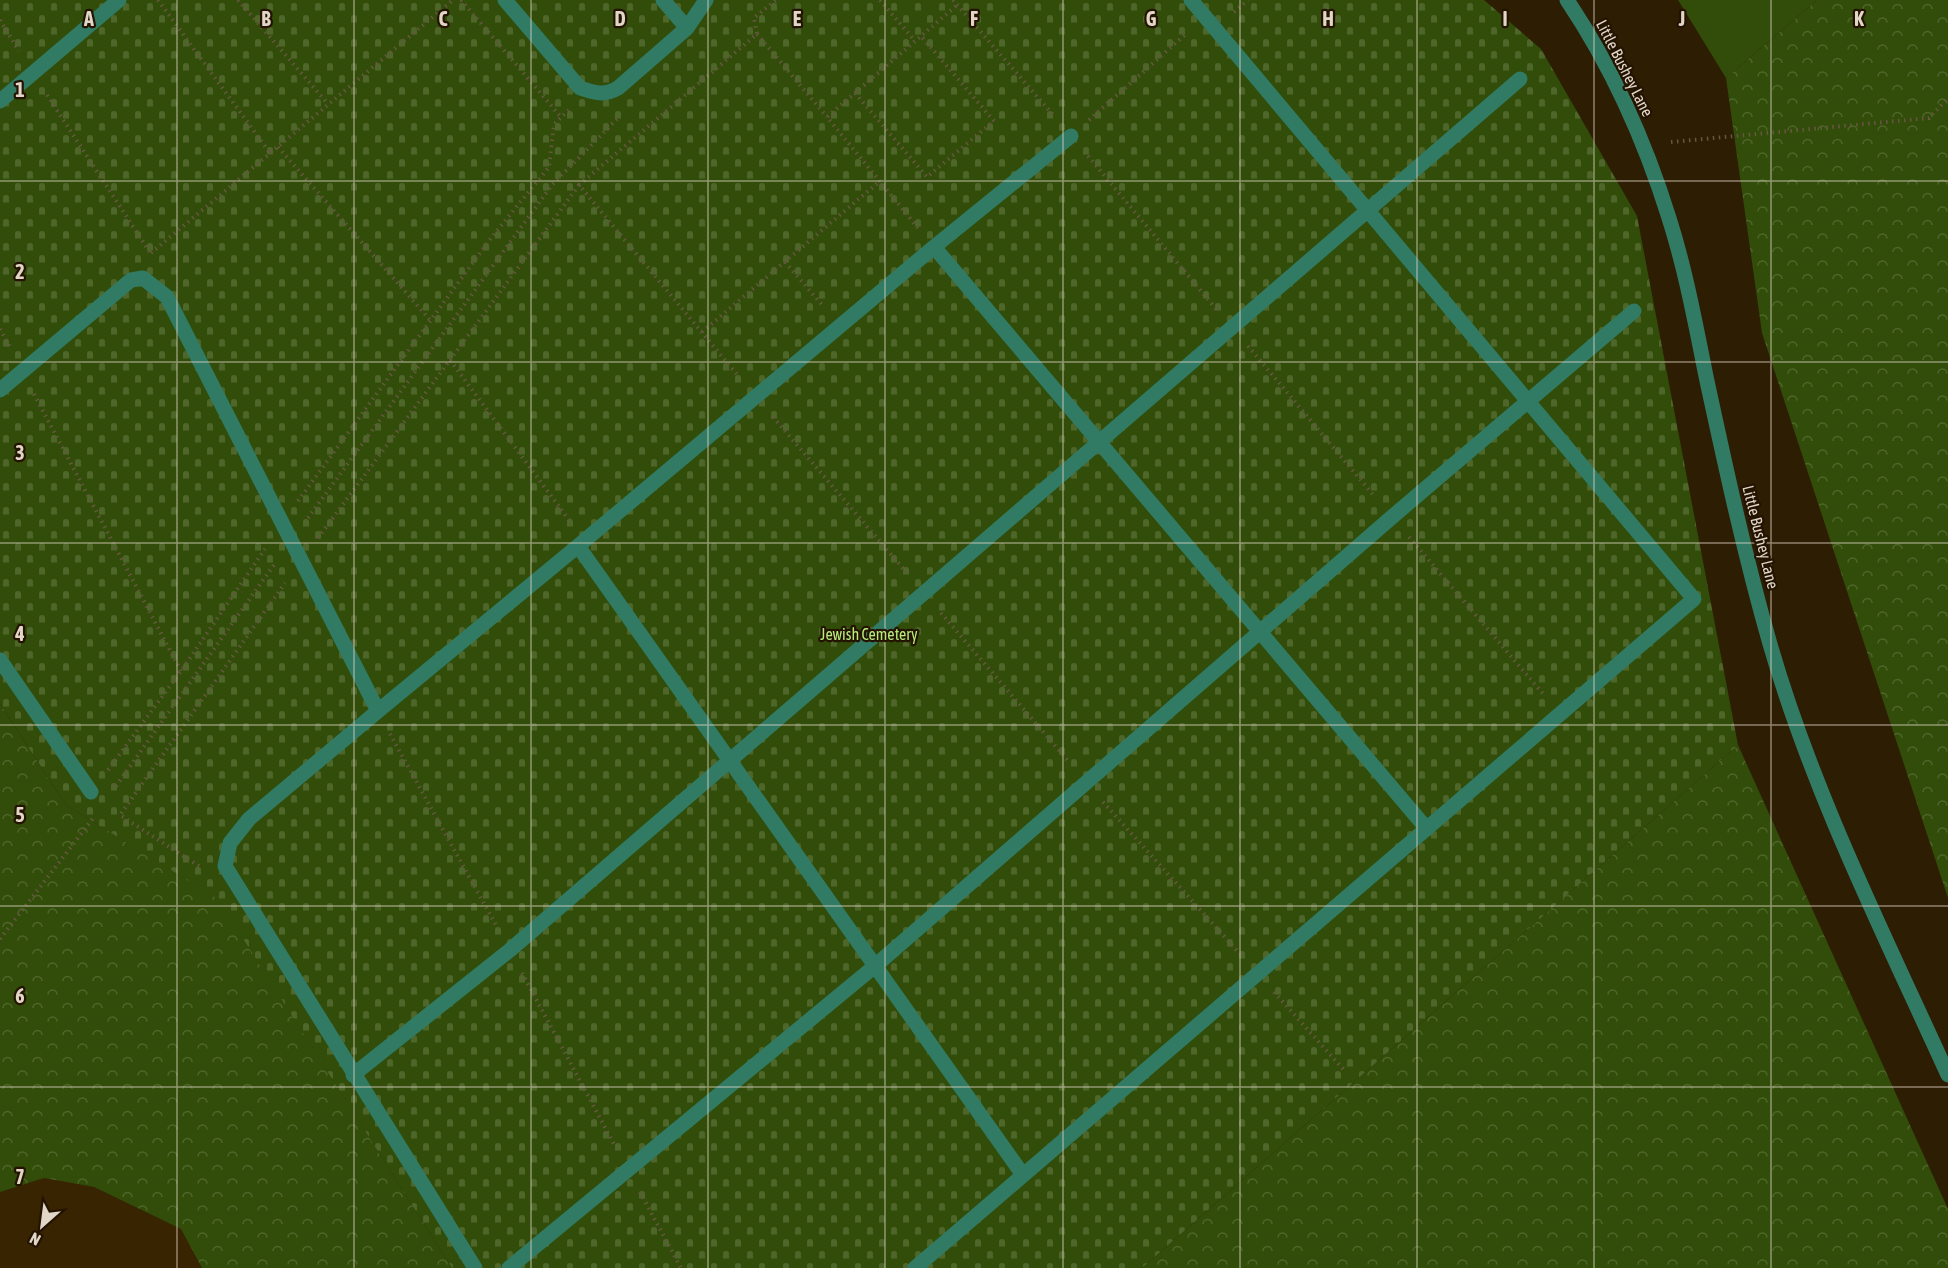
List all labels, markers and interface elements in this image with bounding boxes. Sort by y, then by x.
text: A [83,7,94,30]
text: B [261,7,271,30]
text: C [439,7,448,30]
text: D [614,7,626,30]
text: E [793,7,802,30]
text: F [970,7,978,30]
text: G [1146,7,1157,30]
text: H [1322,7,1334,30]
text: I [1502,7,1508,30]
text: J [1678,7,1685,30]
text: K [1854,7,1864,30]
street label: Little Bushey Lane [1592,17,1657,120]
text: 1 [15,78,25,101]
text: 2 [15,260,25,283]
text: 3 [15,441,25,464]
street label: Little Bushey Lane [1738,483,1783,591]
text: 4 [14,622,25,645]
park label: Jewish Cemetery [820,625,918,644]
text: 5 [15,803,25,826]
text: 6 [15,984,25,1007]
text: 7 [15,1165,25,1188]
north arrow [12,1196,72,1256]
text: N [27,1229,43,1249]

